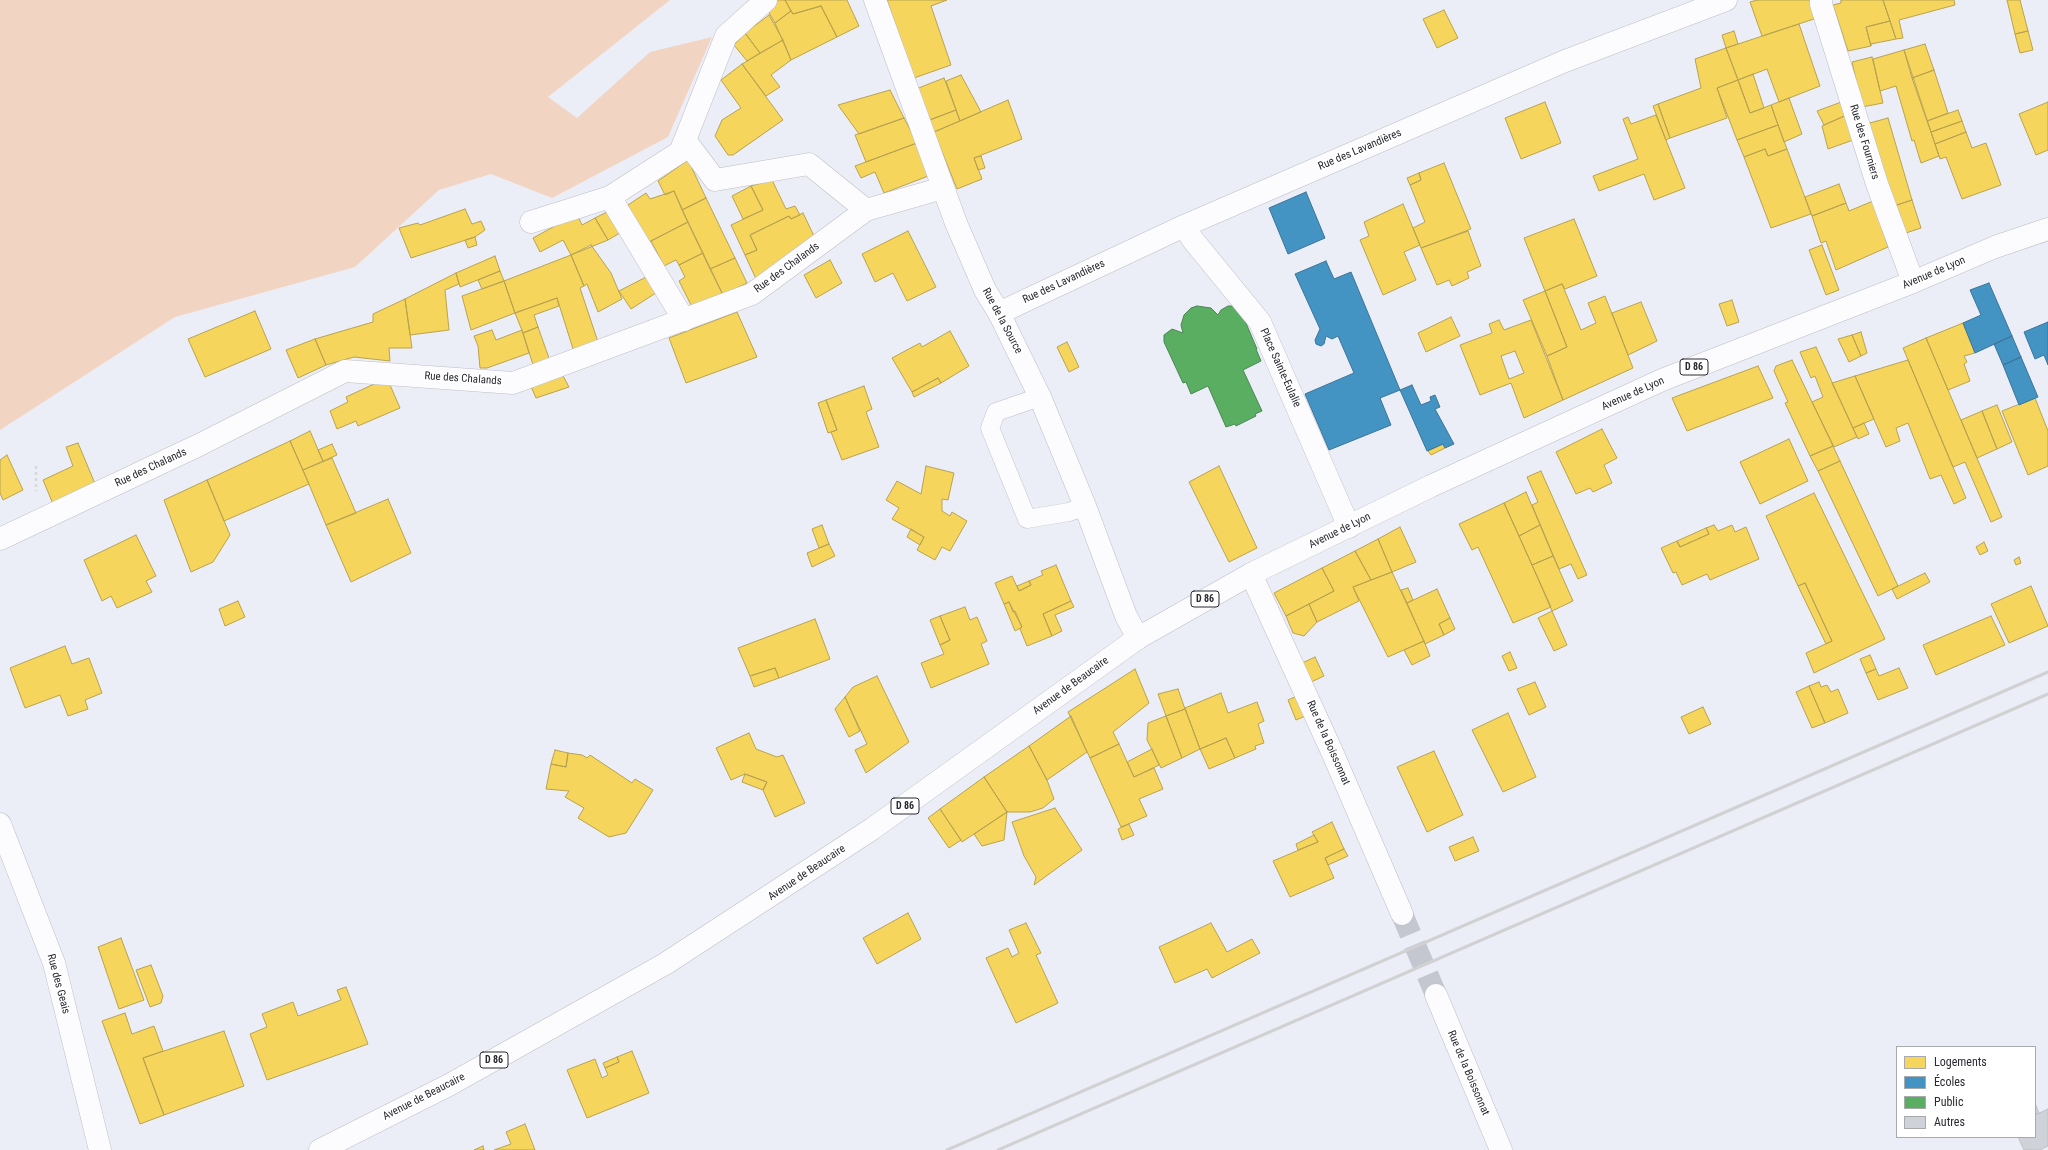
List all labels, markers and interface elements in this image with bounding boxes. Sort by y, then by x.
street label: Rue des Fourniers [1846,103,1882,181]
street label: Rue des Lavandières [1316,126,1404,174]
street label: Rue des Chalands [752,240,822,296]
street label: Avenue de Lyon [1900,254,1968,292]
street label: Rue des Lavandières [1021,257,1107,307]
street label: Rue de la Source [979,286,1025,356]
street label: Place Sainte-Eulalie [1257,326,1303,410]
road number: D 86 [1680,359,1708,375]
street label: Rue des Chalands [424,370,502,388]
street label: Avenue de Lyon [1600,374,1666,414]
street label: Rue des Chalands [113,446,189,490]
street label: Avenue de Lyon [1307,510,1373,552]
road number: D 86 [1191,591,1219,607]
street label: Avenue de Beaucaire [1031,654,1111,718]
street label: Rue de la Boissonnat [1303,699,1353,787]
road number: D 86 [891,798,919,814]
street label: Avenue de Beaucaire [766,842,848,904]
street label: Rue des Geais [44,953,72,1015]
street label: Rue de la Boissonnat [1444,1029,1492,1117]
legend [1896,1046,2036,1138]
road number: D 86 [480,1052,508,1068]
text: Logements [1934,1055,1987,1069]
street label: Avenue de Beaucaire [381,1071,467,1123]
text: Écoles [1934,1075,1965,1089]
text: Public [1934,1095,1963,1109]
text: Autres [1934,1115,1965,1129]

